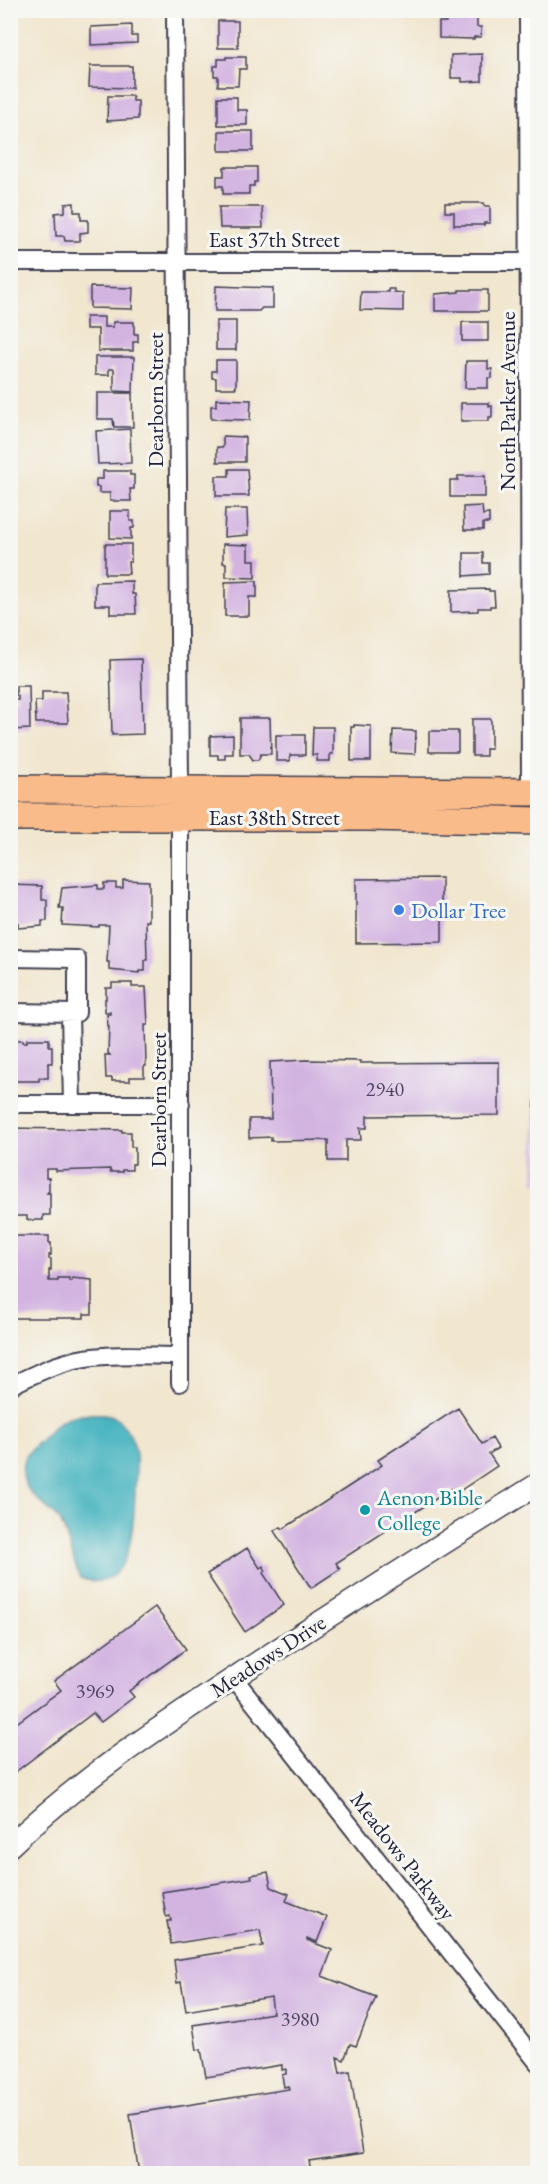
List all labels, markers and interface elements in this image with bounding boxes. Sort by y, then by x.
street label: East 37th Street [208,225,340,254]
street label: North Parker Avenue [493,311,522,491]
street label: Dearborn Street [141,332,170,468]
street label: East 38th Street [208,803,340,832]
place label: Dollar Tree [411,896,506,925]
marker: Dollar Tree [392,903,406,917]
street label: Dearborn Street [144,1032,173,1168]
house number: 2940 [366,1076,405,1102]
place label: Aenon Bible College [376,1483,483,1537]
marker: Aenon Bible College [358,1503,372,1517]
street label: Meadows Drive [205,1608,332,1704]
house number: 3969 [76,1678,115,1704]
street label: Meadows Parkway [344,1786,462,1926]
house number: 3980 [281,2006,320,2032]

